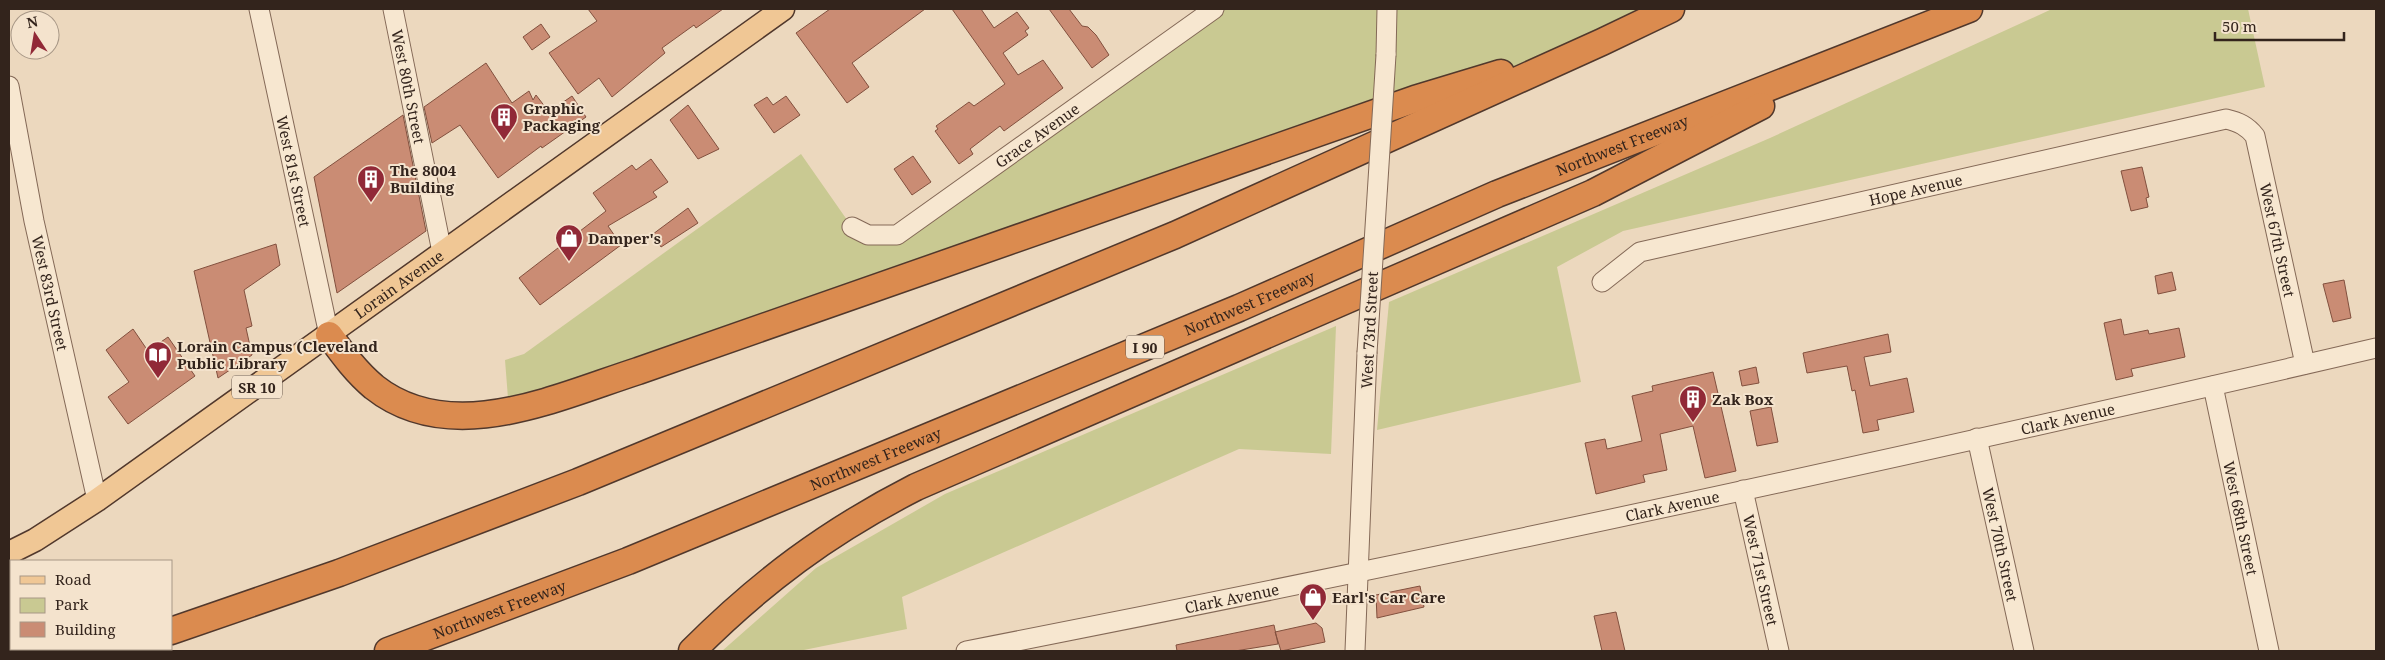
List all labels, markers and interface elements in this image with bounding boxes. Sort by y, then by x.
north arrow [10,10,60,60]
scale bar [2215,10,2344,42]
text: N [25,11,40,32]
text: 50 m [2222,16,2257,36]
street label: West 80th Street [387,28,430,145]
place label: Graphic Packaging [523,98,601,135]
street label: Grace Avenue [991,98,1083,172]
building icon: Graphic Packaging [489,102,519,141]
street label: Northwest Freeway [1553,110,1692,180]
street label: West 81st Street [272,114,316,229]
place label: The 8004 Building [390,160,457,197]
building icon: The 8004 Building [356,164,386,203]
street label: Hope Avenue [1867,169,1964,210]
street label: West 67th Street [2256,181,2300,299]
shop icon: Damper's [554,223,584,262]
place label: Damper's [588,228,661,248]
street label: West 83rd Street [28,233,73,352]
street label: Lorain Avenue [350,245,447,323]
street label: Northwest Freeway [1181,266,1318,340]
street label: West 73rd Street [1356,271,1382,389]
place label: Lorain Campus (Cleveland Public Library [177,336,378,373]
road number: I 90 [1126,336,1164,358]
library icon: Lorain Campus (Cleveland Public Library [143,340,173,379]
road number: SR 10 [232,376,282,398]
building icon: Zak Box [1678,384,1708,423]
place label: Zak Box [1712,389,1774,409]
street label: Clark Avenue [2019,398,2117,439]
street label: Northwest Freeway [807,422,945,495]
street label: West 68th Street [2219,459,2263,577]
street label: Clark Avenue [1623,486,1721,526]
street label: West 70th Street [1978,486,2023,603]
street label: West 71st Street [1739,513,1783,628]
legend [10,560,172,650]
text: Road [55,569,91,589]
street label: Northwest Freeway [430,575,569,643]
street label: Clark Avenue [1183,579,1281,617]
shop icon: Earl's Car Care [1298,582,1328,621]
place label: Earl's Car Care [1332,587,1446,607]
text: Park [55,594,89,614]
text: Building [55,619,116,639]

